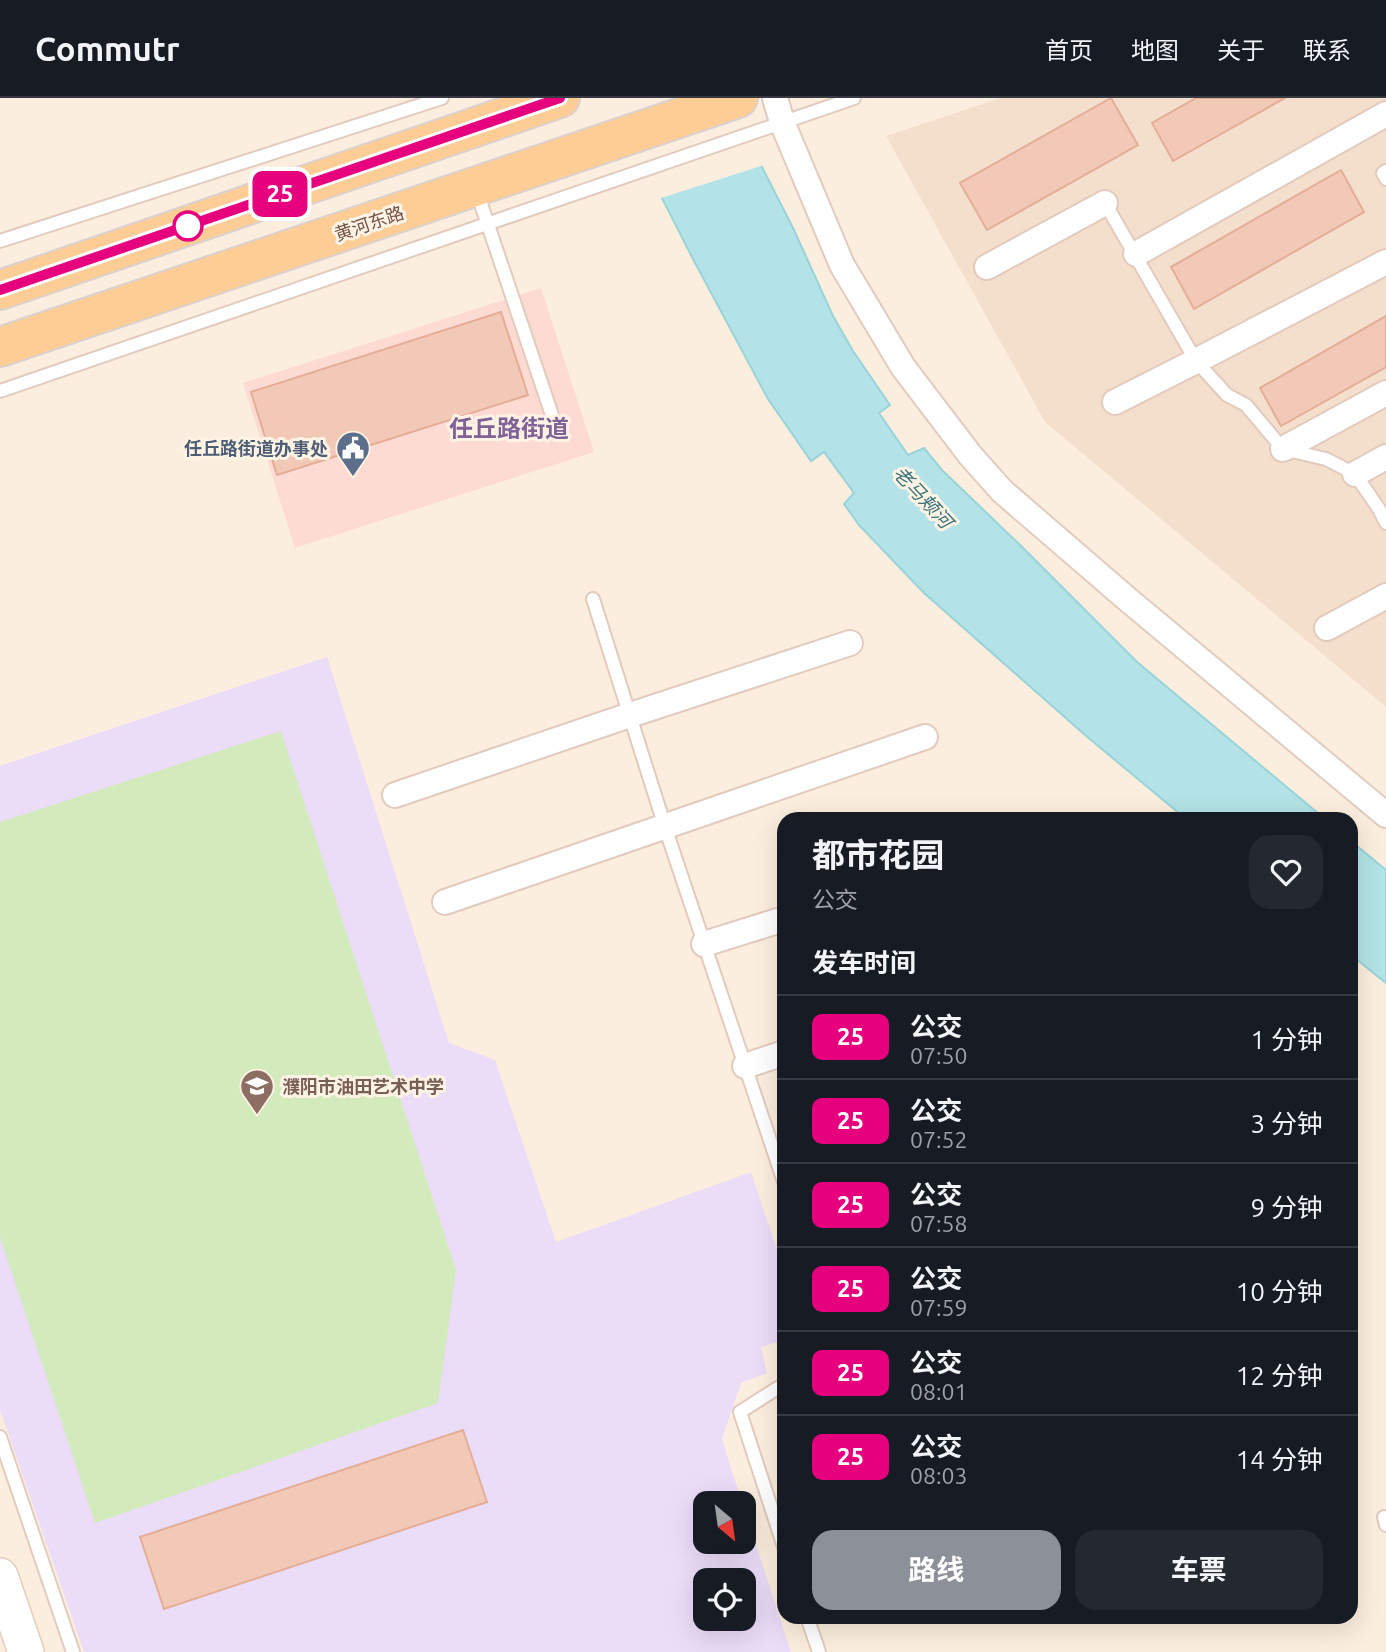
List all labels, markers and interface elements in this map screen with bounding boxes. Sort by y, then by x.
text: Commutr [35,30,180,67]
text: 首页 [1045,37,1093,64]
text: 地图 [1131,37,1179,64]
text: 关于 [1217,37,1265,64]
text: 联系 [1303,37,1351,64]
line badge: 25 [248,171,312,217]
text: 25 [266,180,294,207]
street label: 黄河东路 [332,202,406,244]
unlabelled marker [173,211,203,241]
district label: 任丘路街道 [449,415,569,442]
public building icon: 任丘路街道办事处 [334,429,372,478]
place label: 任丘路街道办事处 [184,438,328,458]
water label: 老马颊河 [889,462,960,535]
button: heart [1249,835,1323,909]
text: 都市花园 [812,836,944,873]
text: 公交 [812,887,858,912]
text: 发车时间 [812,948,916,977]
text: 公交 [910,1012,962,1041]
text: 25 [837,1023,864,1050]
text: 1 分钟 [1250,1025,1323,1054]
text: 07:50 [910,1043,968,1068]
school or university icon: 濮阳市油田艺术中学 [238,1067,276,1116]
place label: 濮阳市油田艺术中学 [282,1076,444,1096]
text: 公交 [910,1096,962,1125]
text: 25 [837,1107,864,1134]
text: 3 分钟 [1250,1109,1323,1138]
text: 07:52 [910,1127,968,1152]
text: 公交 [910,1180,962,1209]
text: 25 [837,1191,864,1218]
text: 9 分钟 [1250,1193,1323,1222]
text: 07:58 [910,1211,968,1236]
text: 公交 [910,1264,962,1293]
text: 25 [837,1275,864,1302]
text: 10 分钟 [1236,1277,1323,1306]
text: 07:59 [910,1295,968,1320]
text: 公交 [910,1348,962,1377]
text: 25 [837,1359,864,1386]
text: 12 分钟 [1236,1361,1323,1390]
text: 08:01 [910,1379,968,1404]
text: 公交 [910,1432,962,1461]
text: 25 [837,1443,864,1470]
text: 14 分钟 [1236,1445,1323,1474]
text: 08:03 [910,1463,968,1488]
north arrow [693,1491,756,1554]
map controls [693,1491,756,1631]
button: 路线 [812,1530,1061,1610]
button: 车票 [1075,1530,1323,1610]
button: locate [693,1568,756,1631]

